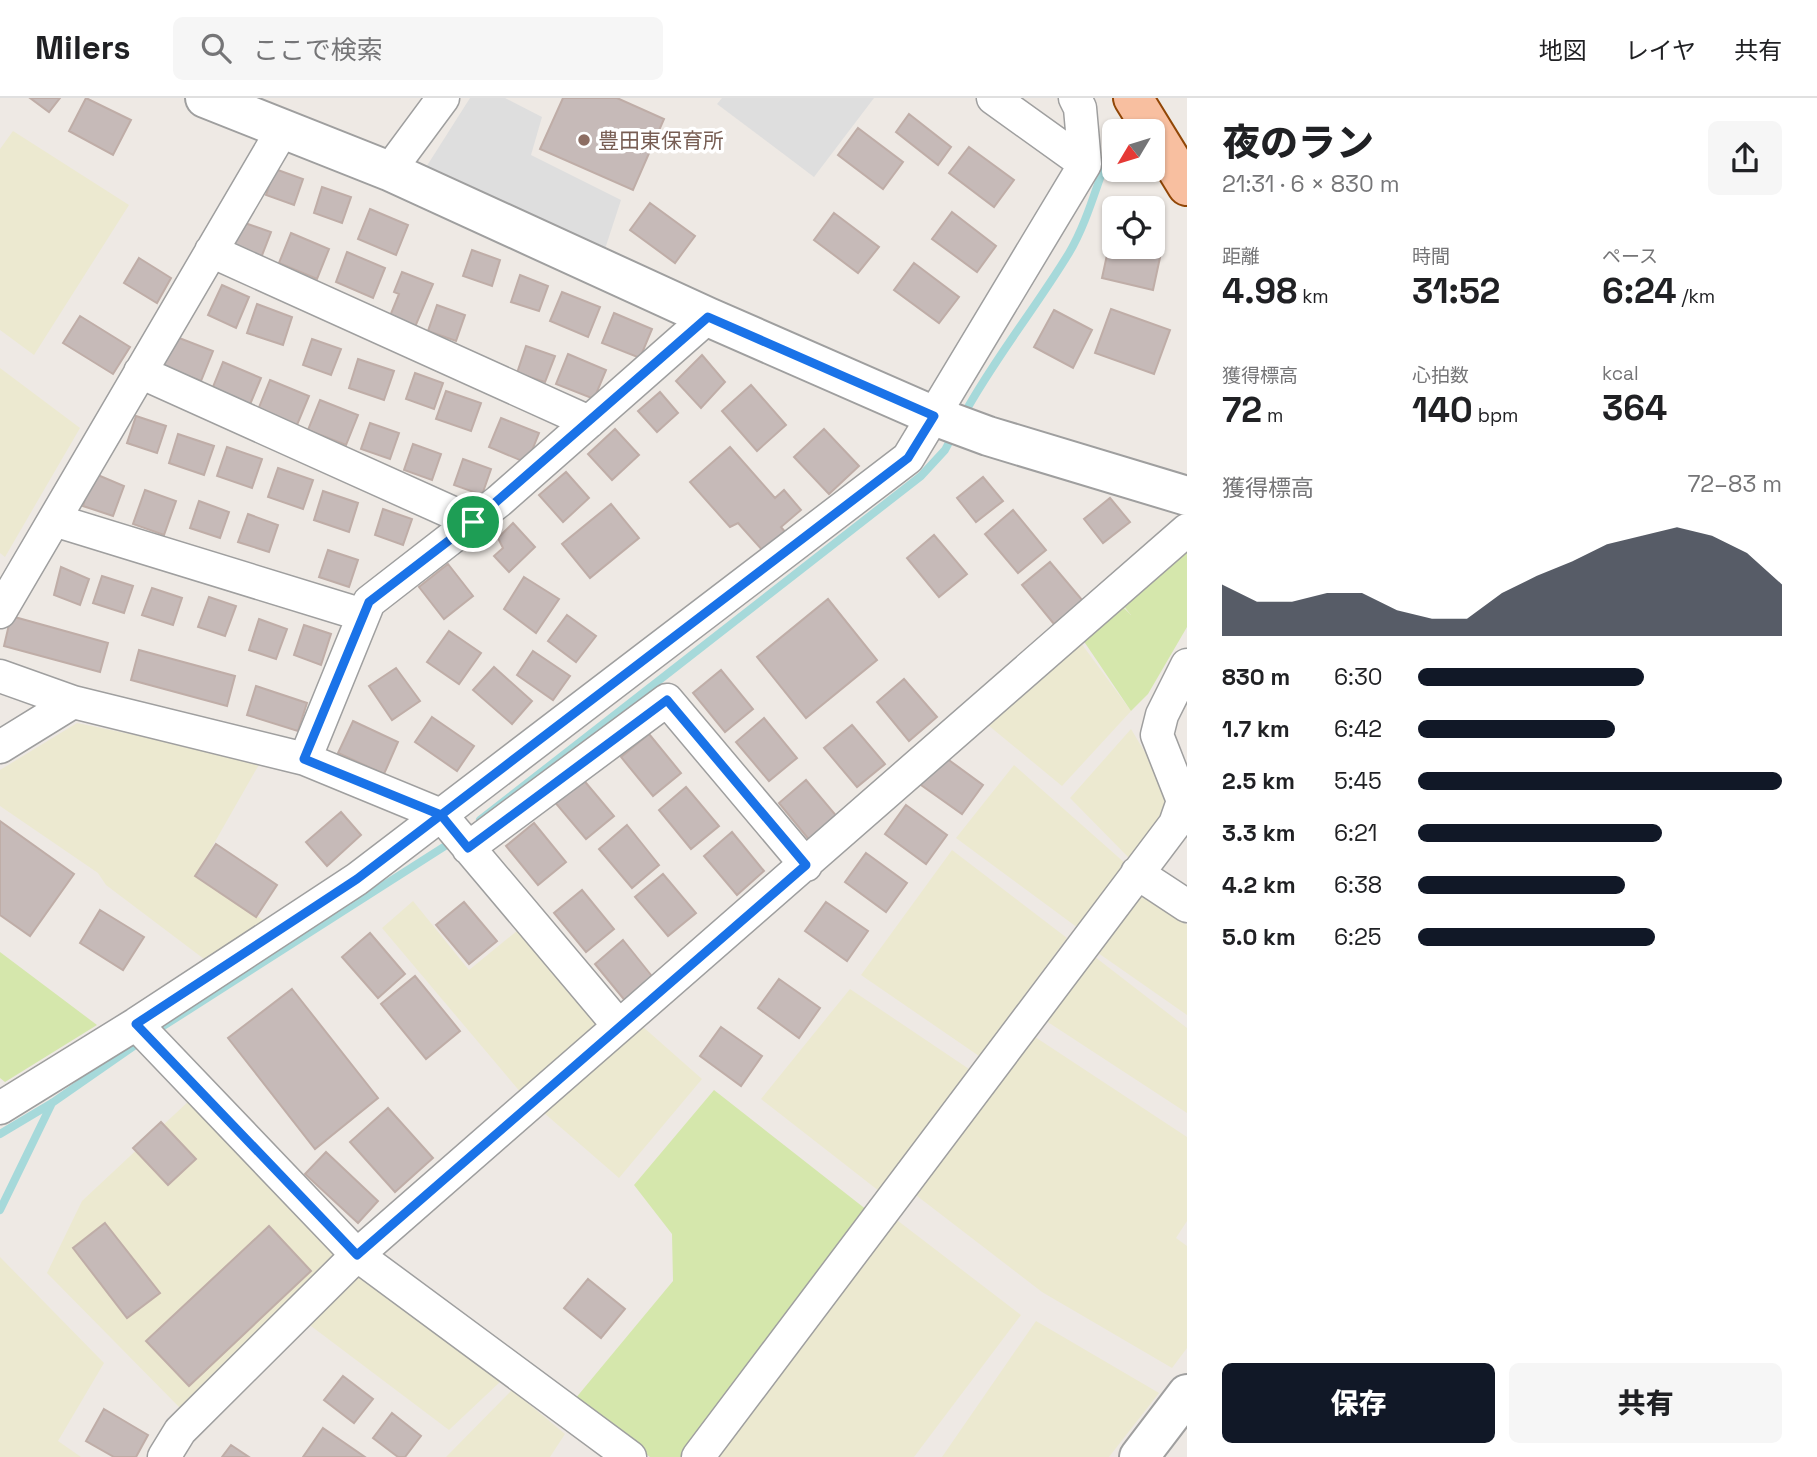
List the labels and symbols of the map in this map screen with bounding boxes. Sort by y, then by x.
north arrow [1102,119,1166,182]
place label: 豊田東保育所 [598,127,724,154]
marker: 豊田東保育所 [576,132,592,148]
pin [443,492,503,552]

